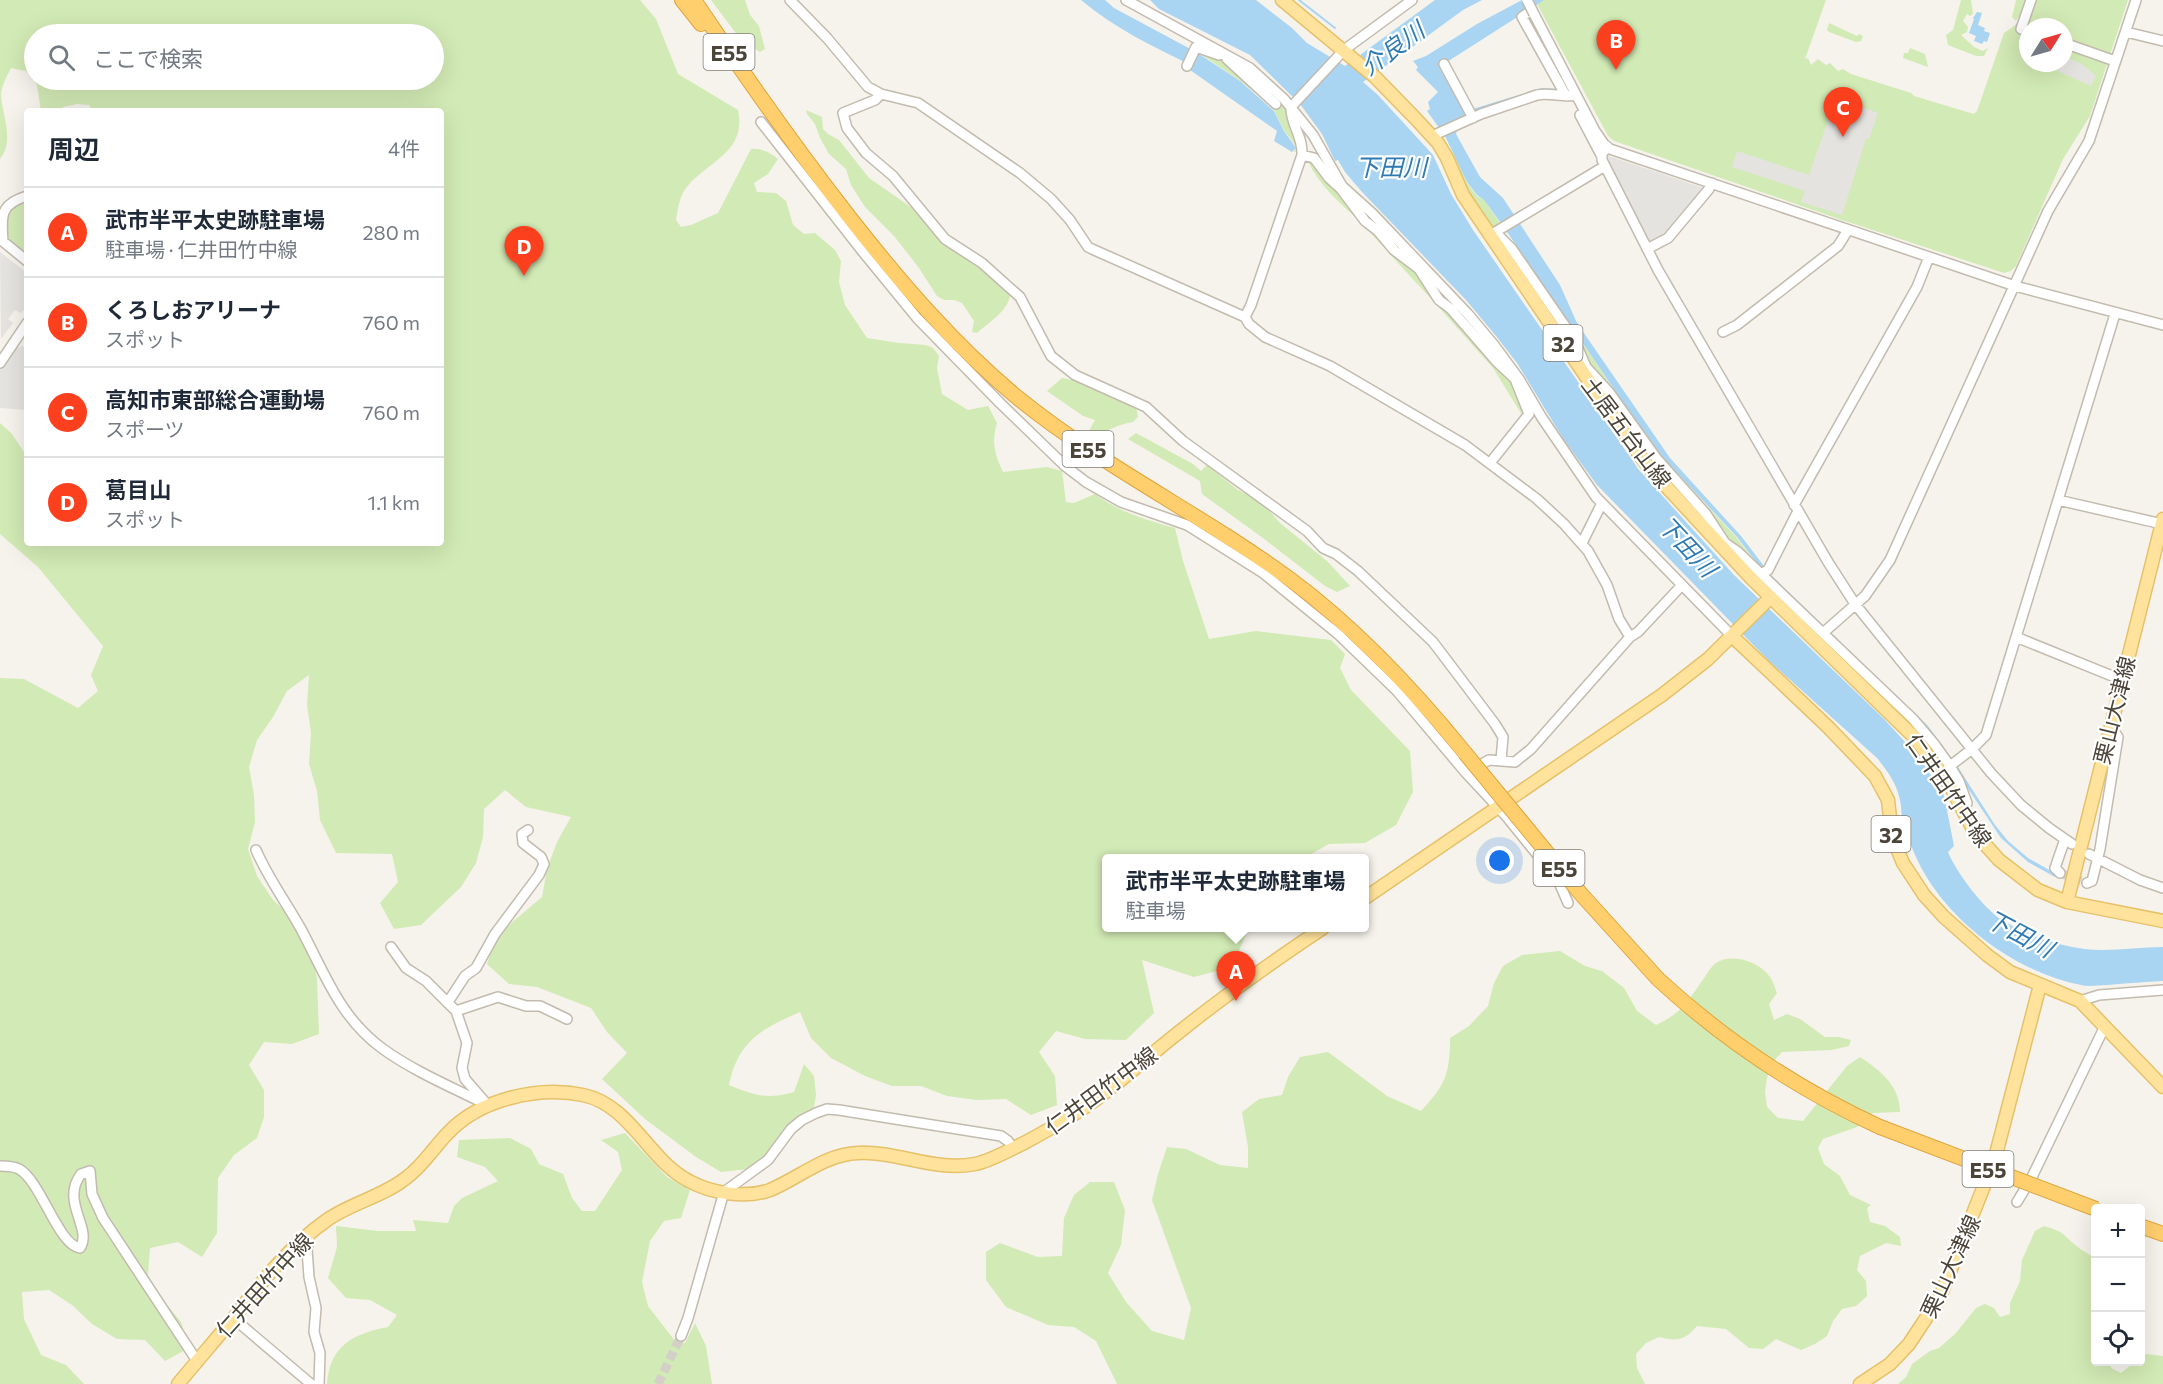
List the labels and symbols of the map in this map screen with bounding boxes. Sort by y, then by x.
water label: 介良川 [1354,13,1432,81]
north arrow [2019,18,2073,72]
pin: B [1596,20,1636,70]
road number: E55 [704,34,754,70]
pin: C [1824,88,1862,137]
water label: 下田川 [1355,152,1430,181]
pin: D [504,226,544,276]
road number: 32 [1544,325,1582,361]
street label: 土居五台山線 [1576,371,1678,493]
road number: E55 [1062,431,1114,467]
water label: 下田川 [1653,510,1725,584]
street label: 栗山大津線 [2088,653,2140,767]
street label: 仁井田竹中線 [1900,728,1998,852]
road number: 32 [1872,816,1910,852]
your location [1485,846,1514,875]
road number: E55 [1534,850,1584,886]
water label: 下田川 [1981,903,2061,964]
pin: A [1216,952,1256,1001]
street label: 仁井田竹中線 [1040,1040,1162,1140]
road number: E55 [1962,1151,2014,1187]
street label: 栗山大津線 [1915,1210,1985,1322]
street label: 仁井田竹中線 [210,1227,318,1343]

